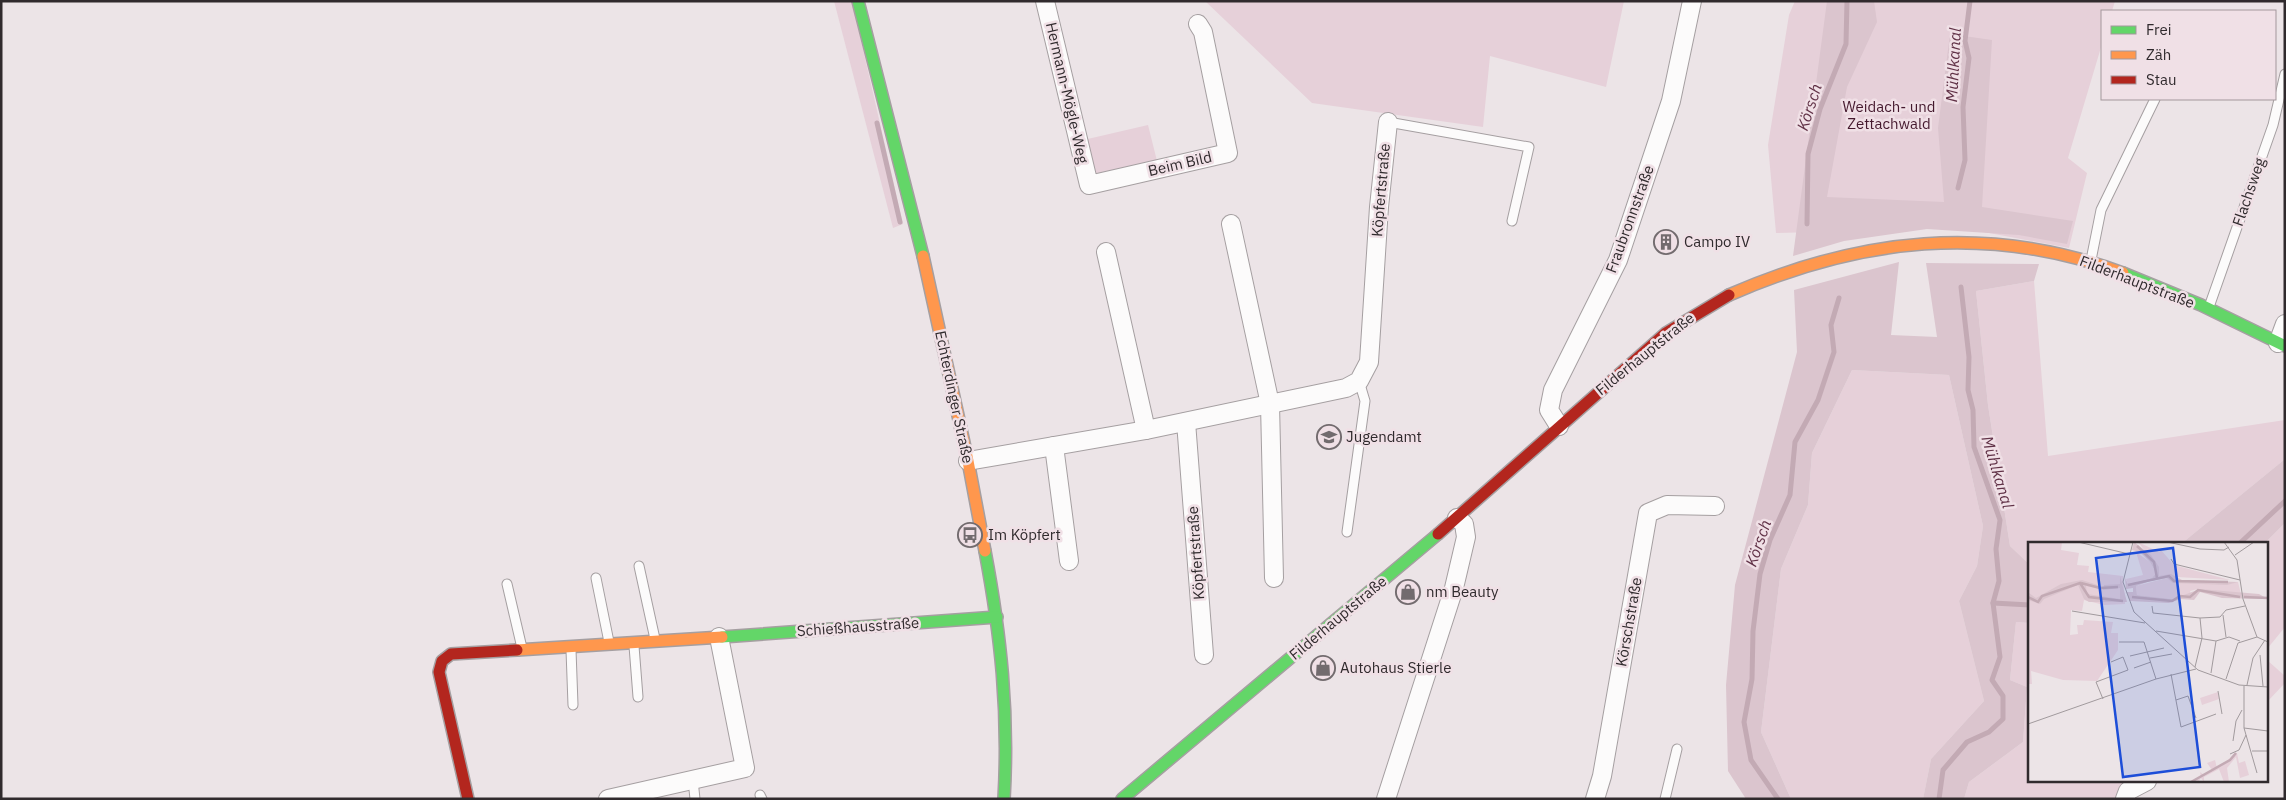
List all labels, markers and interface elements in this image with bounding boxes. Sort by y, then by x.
legend [2101,10,2276,100]
street label: Hermann-Mögle-Weg [1042,20,1093,166]
text: Frei [2146,20,2172,39]
water label: Mühlkanal [1941,26,1965,103]
text: Zäh [2146,45,2171,64]
text: Stau [2146,70,2177,89]
water label: Körsch [1792,81,1826,133]
park label: Weidach- und Zettachwald [1842,97,1936,133]
street label: Köpfertstraße [1367,142,1394,237]
street label: Beim Bild [1146,147,1214,180]
street label: Flachsweg [2228,155,2269,229]
street label: Fraubronnstraße [1601,162,1658,275]
building icon: Campo IV [1653,229,1679,255]
place label: Campo IV [1684,232,1750,251]
street label: Filderhauptstraße [2077,251,2197,312]
street label: Filderhauptstraße [1592,308,1698,399]
street label: Echterdinger Straße [931,329,978,465]
school or university icon: Jugendamt [1316,424,1342,450]
place label: Jugendamt [1346,427,1422,446]
water label: Mühlkanal [1978,433,2019,511]
street label: Köpfertstraße [1183,506,1208,600]
water label: Körsch [1741,517,1775,569]
bus stop icon: Im Köpfert [957,522,983,548]
place label: Im Köpfert [988,525,1061,544]
inset map [2028,542,2268,782]
street label: Filderhauptstraße [1285,571,1390,664]
street label: Körschstraße [1611,576,1646,668]
shop icon: nm Beauty [1395,579,1421,605]
place label: nm Beauty [1426,582,1499,601]
street label: Schießhausstraße [796,613,920,640]
shop icon: Autohaus Stierle [1310,655,1336,681]
place label: Autohaus Stierle [1340,658,1451,677]

